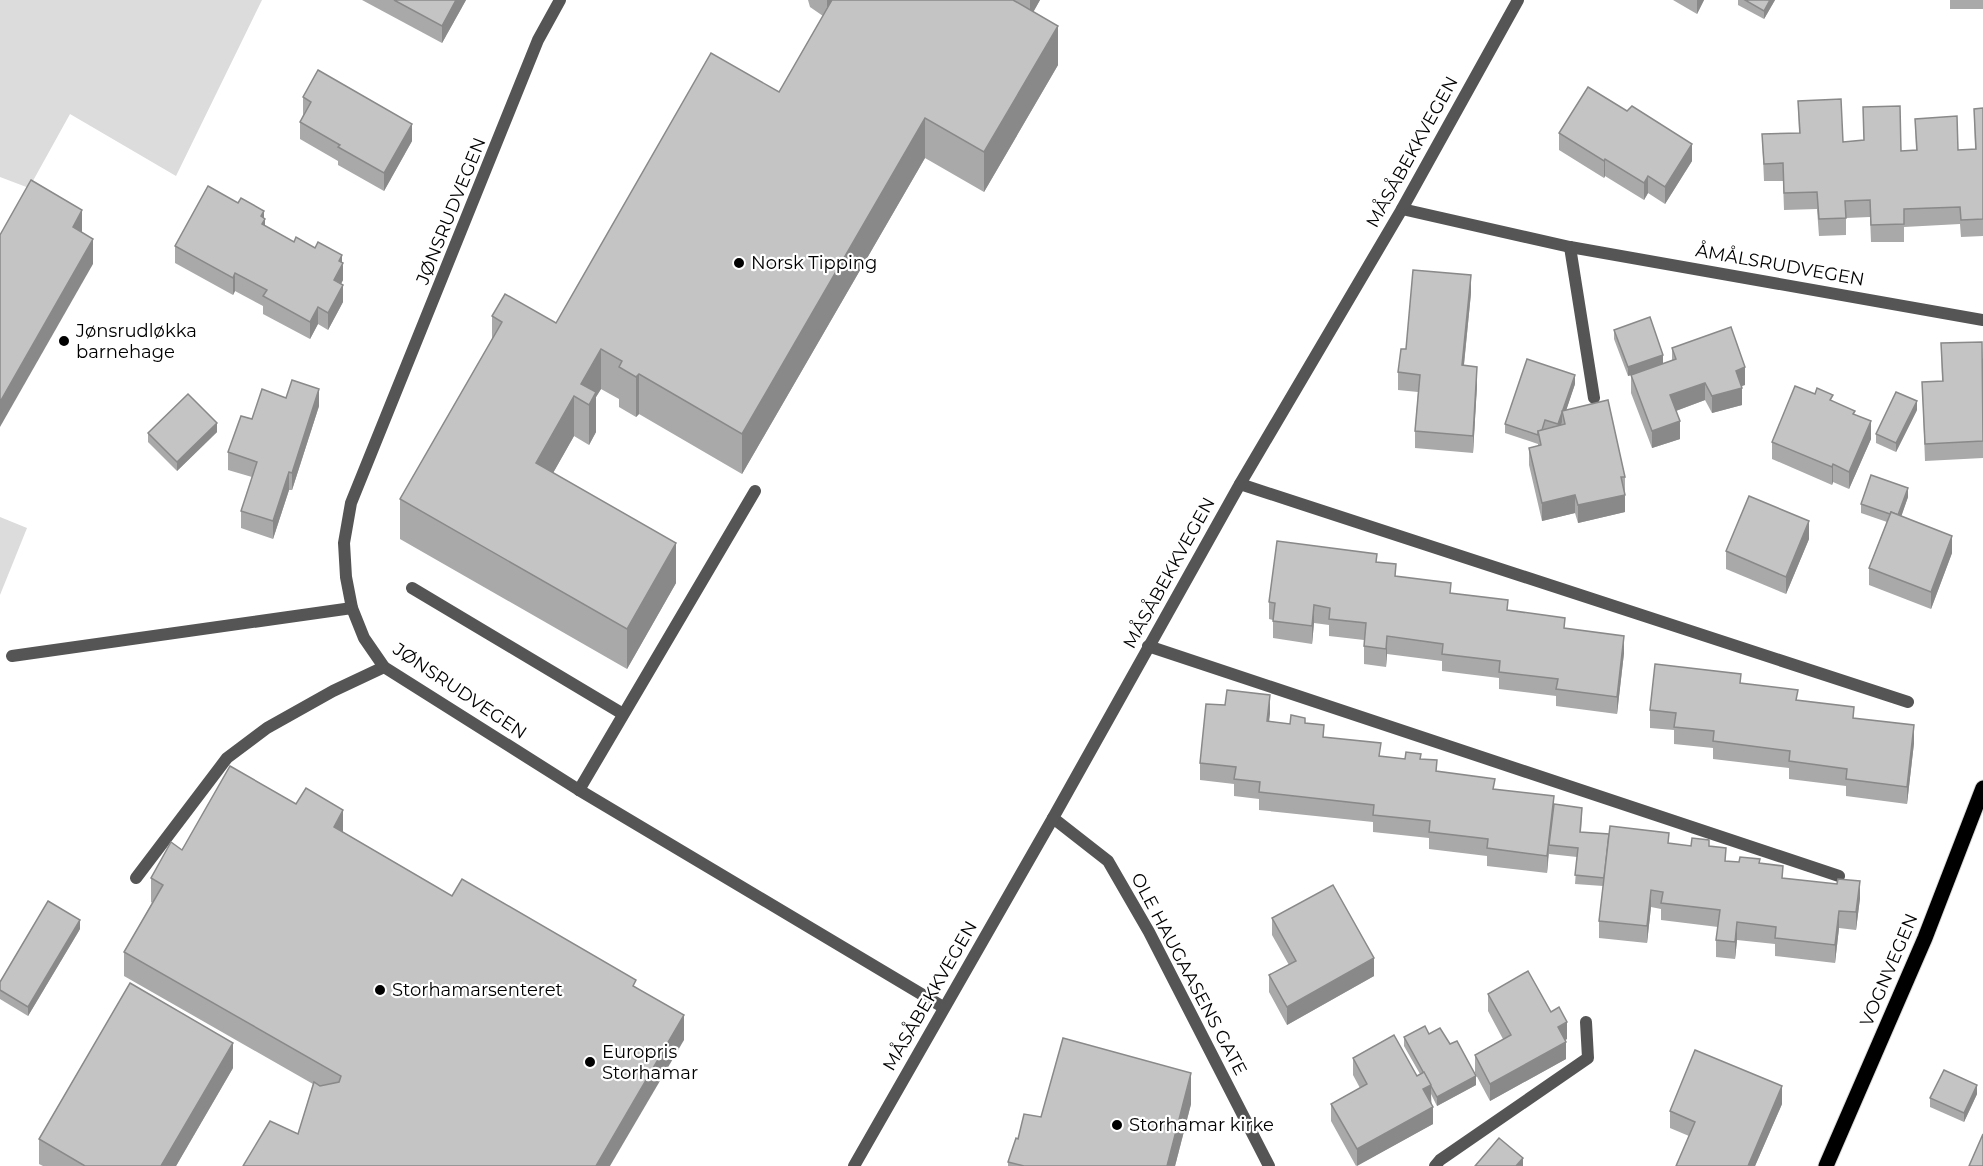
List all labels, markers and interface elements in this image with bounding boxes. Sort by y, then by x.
street label: MÅSÅBEKKVEGEN [1360,72,1463,231]
street label: JØNSRUDVEGEN [411,134,491,289]
street label: ÅMÅLSRUDVEGEN [1694,238,1866,291]
place label: Norsk Tipping [751,252,877,274]
marker: Norsk Tipping [732,256,746,270]
place label: Jønsrudløkka barnehage [75,320,197,363]
marker: Jønsrudløkka barnehage [57,334,71,348]
street label: MÅSÅBEKKVEGEN [1117,493,1220,652]
street label: JØNSRUDVEGEN [388,638,531,744]
street label: OLE HAUGAASENS GATE [1126,869,1252,1079]
street label: VOGNVEGEN [1855,910,1923,1030]
street label: MÅSÅBEKKVEGEN [877,917,982,1075]
place label: Storhamarsenteret [392,979,563,1001]
marker: Storhamarsenteret [373,983,387,997]
place label: Europris Storhamar [602,1041,698,1084]
marker: Europris Storhamar [583,1055,597,1069]
place label: Storhamar kirke [1129,1114,1274,1136]
marker: Storhamar kirke [1110,1118,1124,1132]

